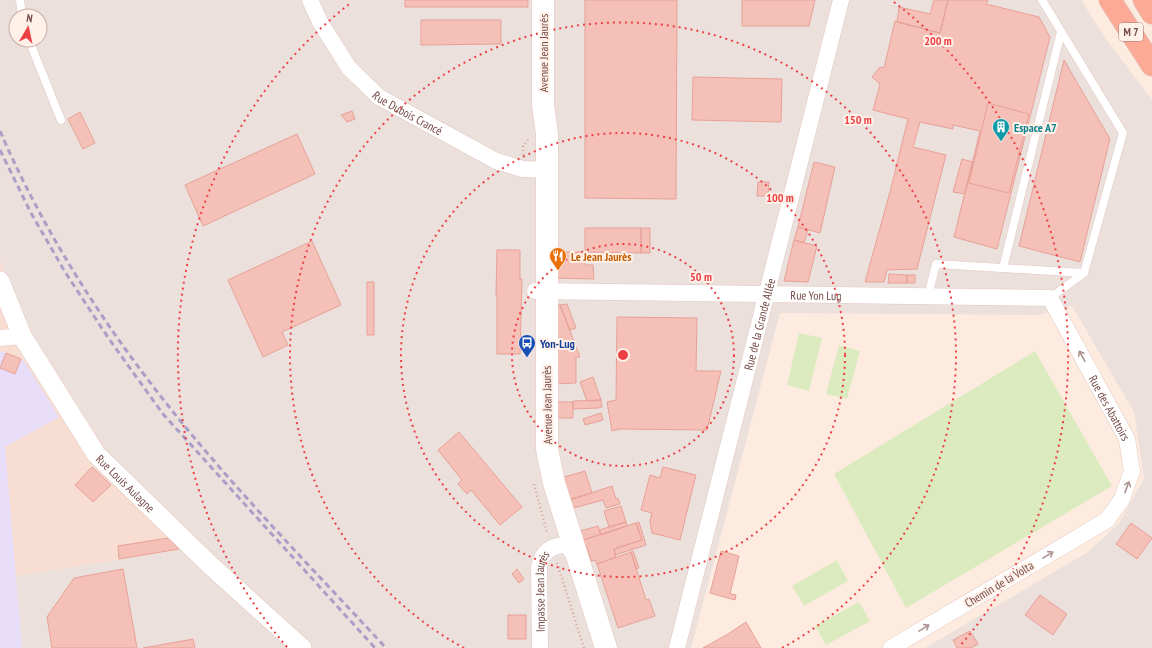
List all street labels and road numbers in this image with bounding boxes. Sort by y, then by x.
street label: Avenue Jean Jaurès [536,14,551,92]
road number: M 7 [1119,23,1143,41]
street label: Rue Dubois Crancé [369,87,445,138]
street label: Rue de la Grande Allée [740,277,778,372]
street label: Rue Yon Lug [790,287,842,303]
street label: Avenue Jean Jaurès [539,366,555,444]
street label: Rue des Abattoirs [1086,372,1134,443]
street label: Rue Louis Aulagne [93,451,158,515]
street label: Impasse Jean Jaurès [532,547,552,632]
street label: Chemin de la Volta [962,557,1036,610]

